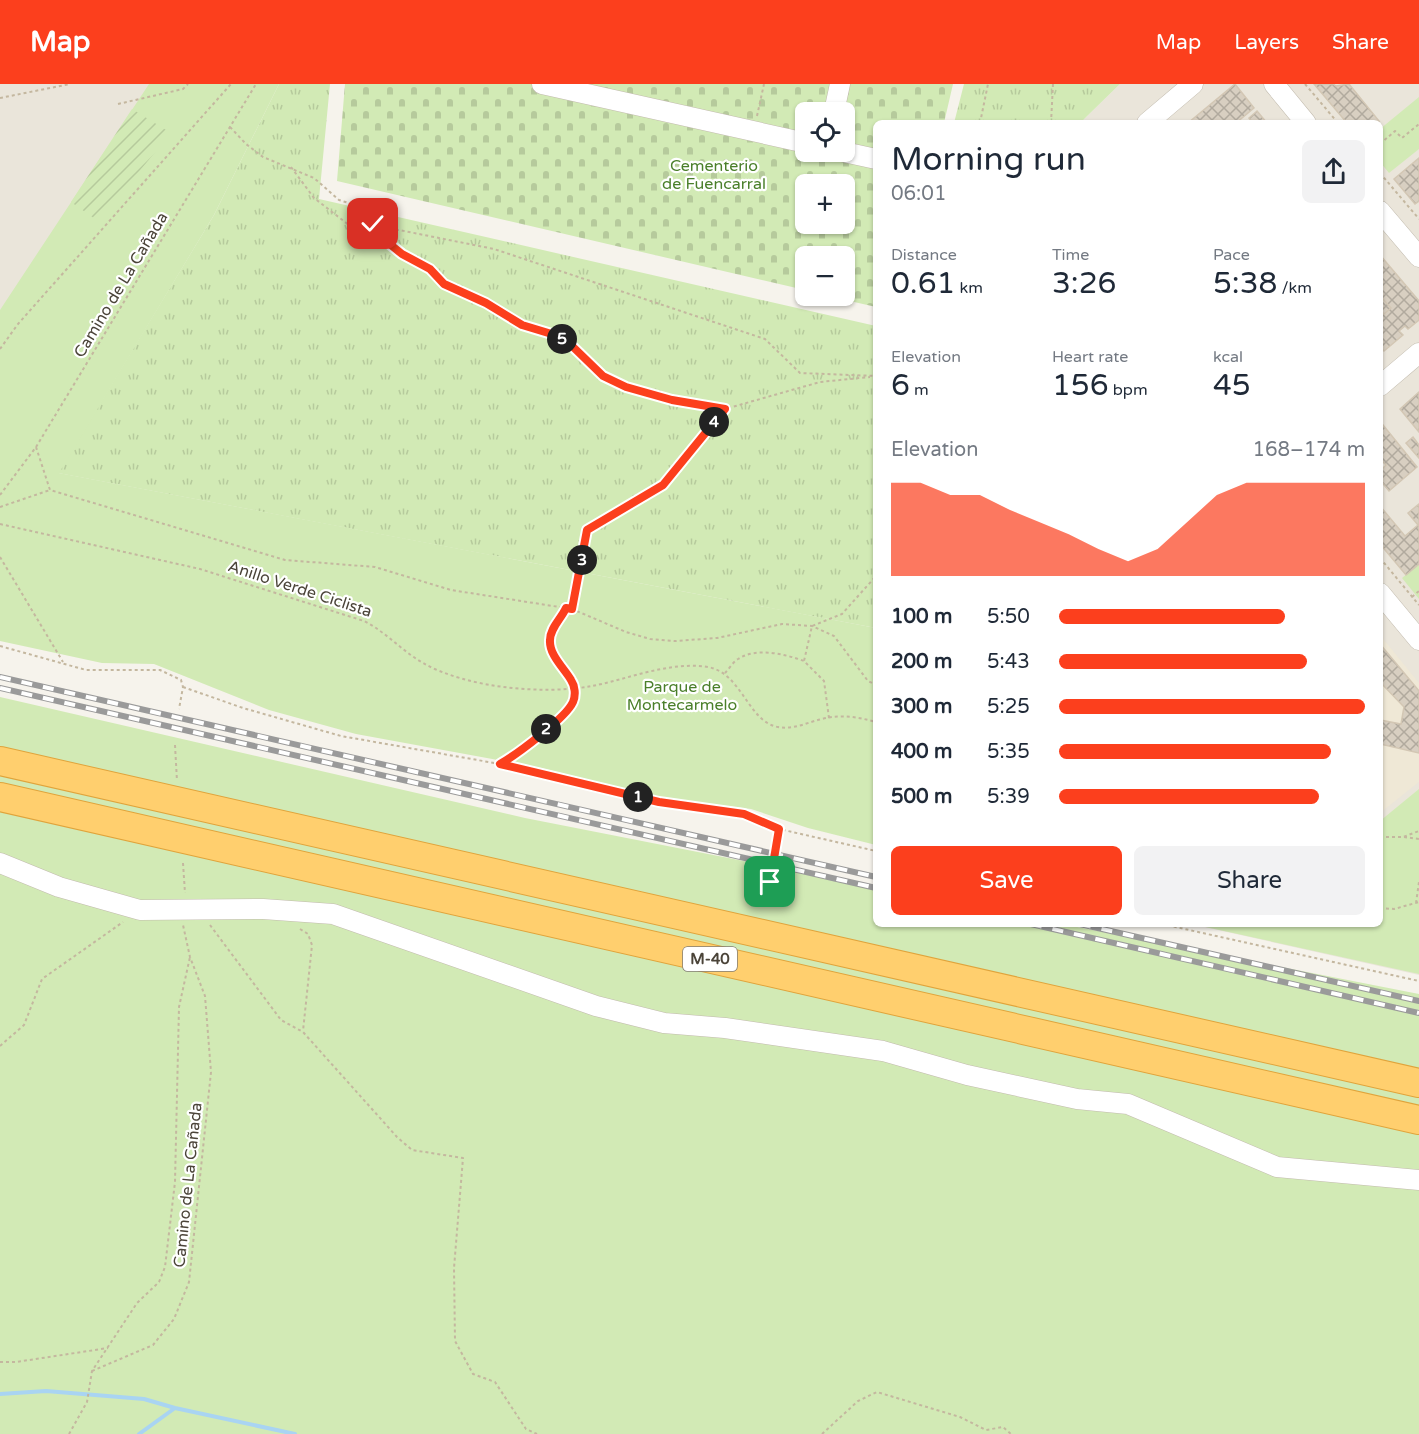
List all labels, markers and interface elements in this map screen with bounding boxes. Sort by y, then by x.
text: Map [30,25,90,59]
text: Map [1156,30,1201,55]
text: Layers [1234,30,1299,55]
text: Share [1332,30,1389,55]
map controls [795,102,855,306]
button: locate [795,102,855,162]
text: Morning run [891,140,1086,179]
button: share [1302,140,1365,203]
park label: Cementerio de Fuencarral [662,156,766,194]
button: + [795,174,855,234]
text: 06:01 [891,182,946,206]
pin [347,198,398,249]
icon: check [356,207,389,240]
street label: Camino de La Cañada [70,209,172,361]
text: Distance [891,245,957,265]
text: Time [1052,245,1089,265]
text: Pace [1213,245,1250,265]
button: − [795,246,855,306]
text: 0.61 [891,265,955,302]
text: 3:26 [1052,265,1116,302]
text: 5:38 [1213,265,1277,302]
text: km [955,278,983,298]
text: /km [1277,278,1312,298]
pin: 5 [547,324,577,354]
text: 5 [557,329,567,349]
text: Elevation [891,347,961,367]
text: Heart rate [1052,347,1128,367]
text: kcal [1213,347,1243,367]
text: 6 [891,367,910,404]
text: 156 [1052,367,1109,404]
text: 45 [1213,367,1251,404]
text: m [910,380,929,400]
text: bpm [1109,380,1148,400]
pin: 4 [699,407,729,437]
text: 4 [709,412,719,432]
text: Elevation [891,438,978,462]
text: 168–174 m [1252,438,1365,462]
pin: 3 [567,545,597,575]
text: 3 [577,550,587,570]
street label: Anillo Verde Ciclista [225,556,375,622]
text: 100 m [891,605,952,629]
text: 5:50 [987,605,1030,629]
text: 200 m [891,650,952,674]
text: 5:43 [987,650,1030,674]
park label: Parque de Montecarmelo [627,677,737,715]
text: 300 m [891,695,952,719]
text: 5:25 [987,695,1030,719]
pin: 2 [531,714,561,744]
text: 2 [541,719,551,739]
text: 400 m [891,740,952,764]
text: 5:35 [987,740,1030,764]
pin: 1 [623,782,653,812]
text: 500 m [891,785,952,809]
text: 5:39 [987,785,1030,809]
text: 1 [633,787,643,807]
button: Save [891,846,1122,915]
button: Share [1134,846,1365,915]
pin [744,856,795,907]
icon: arrive [753,865,786,898]
road number: M-40 [683,947,737,971]
street label: Camino de La Cañada [169,1101,207,1269]

